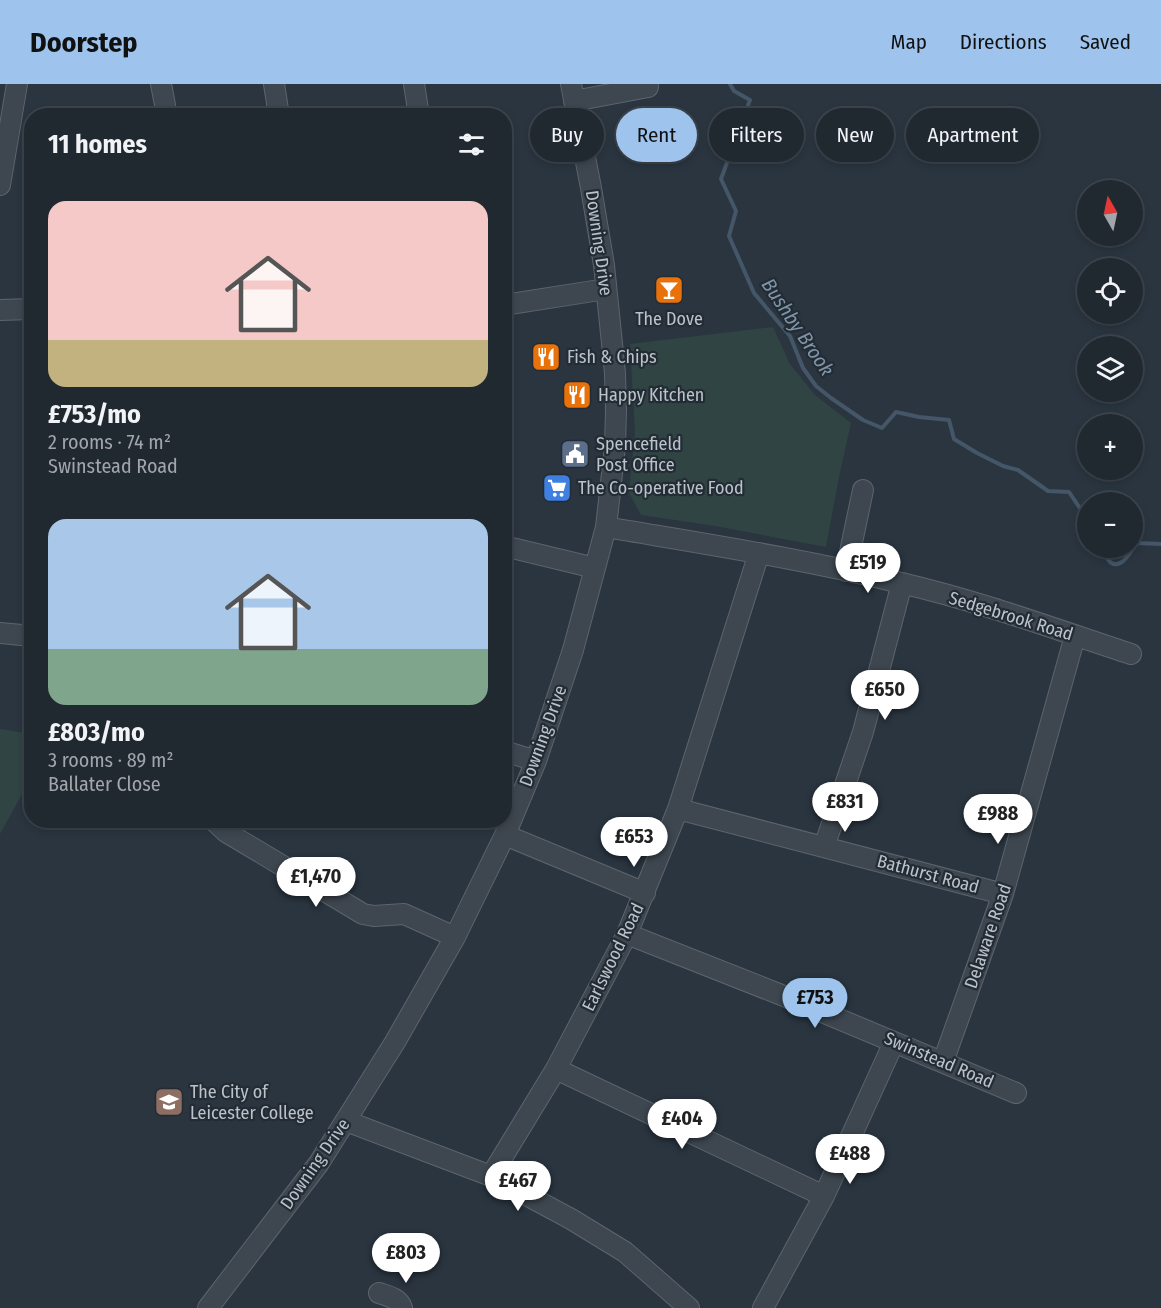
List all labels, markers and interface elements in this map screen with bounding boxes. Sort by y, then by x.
text: Doorstep [30,26,138,59]
text: Map [890,29,927,55]
text: Directions [960,29,1047,55]
text: Saved [1080,29,1131,55]
chip: Buy [530,108,604,162]
chip: Rent [616,108,697,162]
chip: Filters [709,108,804,162]
chip: New [816,108,894,162]
chip: Apartment [906,108,1039,162]
icon: filters [455,128,488,161]
text: 11 homes [48,129,147,160]
north arrow [1077,180,1143,246]
map controls [1077,180,1143,558]
street label: Downing Drive [581,189,617,297]
icon: home [214,240,322,348]
button: locate [1077,258,1143,324]
bar icon: The Dove [653,274,685,306]
water label: Bushby Brook [757,274,839,380]
place label: The Dove [635,308,703,330]
button: layers [1077,336,1143,402]
restaurant icon: Fish & Chips [530,341,562,373]
place label: Fish & Chips [567,346,657,368]
restaurant icon: Happy Kitchen [561,379,593,411]
place label: Happy Kitchen [598,384,704,406]
text: £753/mo [48,399,141,430]
button: + [1077,414,1143,480]
text: 2 rooms · 74 m² [48,430,171,454]
place label: Spencefield Post Office [596,433,682,476]
public building icon: Spencefield Post Office [559,438,591,470]
text: Swinstead Road [48,454,178,478]
supermarket icon: The Co-operative Food [541,472,573,504]
place label: The Co-operative Food [578,477,744,499]
button: − [1077,492,1143,558]
pin: £519 [832,543,904,594]
text: £519 [849,550,887,574]
icon: home [214,558,322,666]
street label: Sedgebrook Road [946,587,1076,645]
pin: £650 [849,670,921,721]
text: £650 [865,677,905,701]
street label: Downing Drive [515,682,572,790]
text: £803/mo [48,717,145,748]
text: 3 rooms · 89 m² [48,748,173,772]
text: Ballater Close [48,772,161,796]
pin: £831 [809,782,881,833]
text: £831 [826,789,864,813]
pin: £988 [962,794,1034,845]
text: £988 [978,801,1018,825]
pin: £653 [598,817,670,868]
text: £653 [615,824,653,848]
street label: Bathurst Road [875,850,981,898]
pin: £1,470 [267,857,365,908]
text: £1,470 [291,864,341,888]
street label: Delaware Road [960,881,1016,991]
street label: Earlswood Road [577,899,649,1015]
pin: £753 [779,978,851,1029]
text: £753 [796,985,834,1009]
street label: Swinstead Road [881,1027,997,1093]
place label: The City of Leicester College [190,1081,314,1124]
school or university icon: The City of Leicester College [153,1086,185,1118]
pin: £404 [646,1099,718,1150]
text: £404 [662,1106,702,1130]
street label: Downing Drive [276,1114,354,1214]
pin: £488 [814,1134,886,1185]
text: £488 [830,1141,870,1165]
pin: £467 [482,1161,554,1212]
text: £467 [499,1168,537,1192]
pin: £803 [370,1233,442,1284]
text: £803 [386,1240,426,1264]

